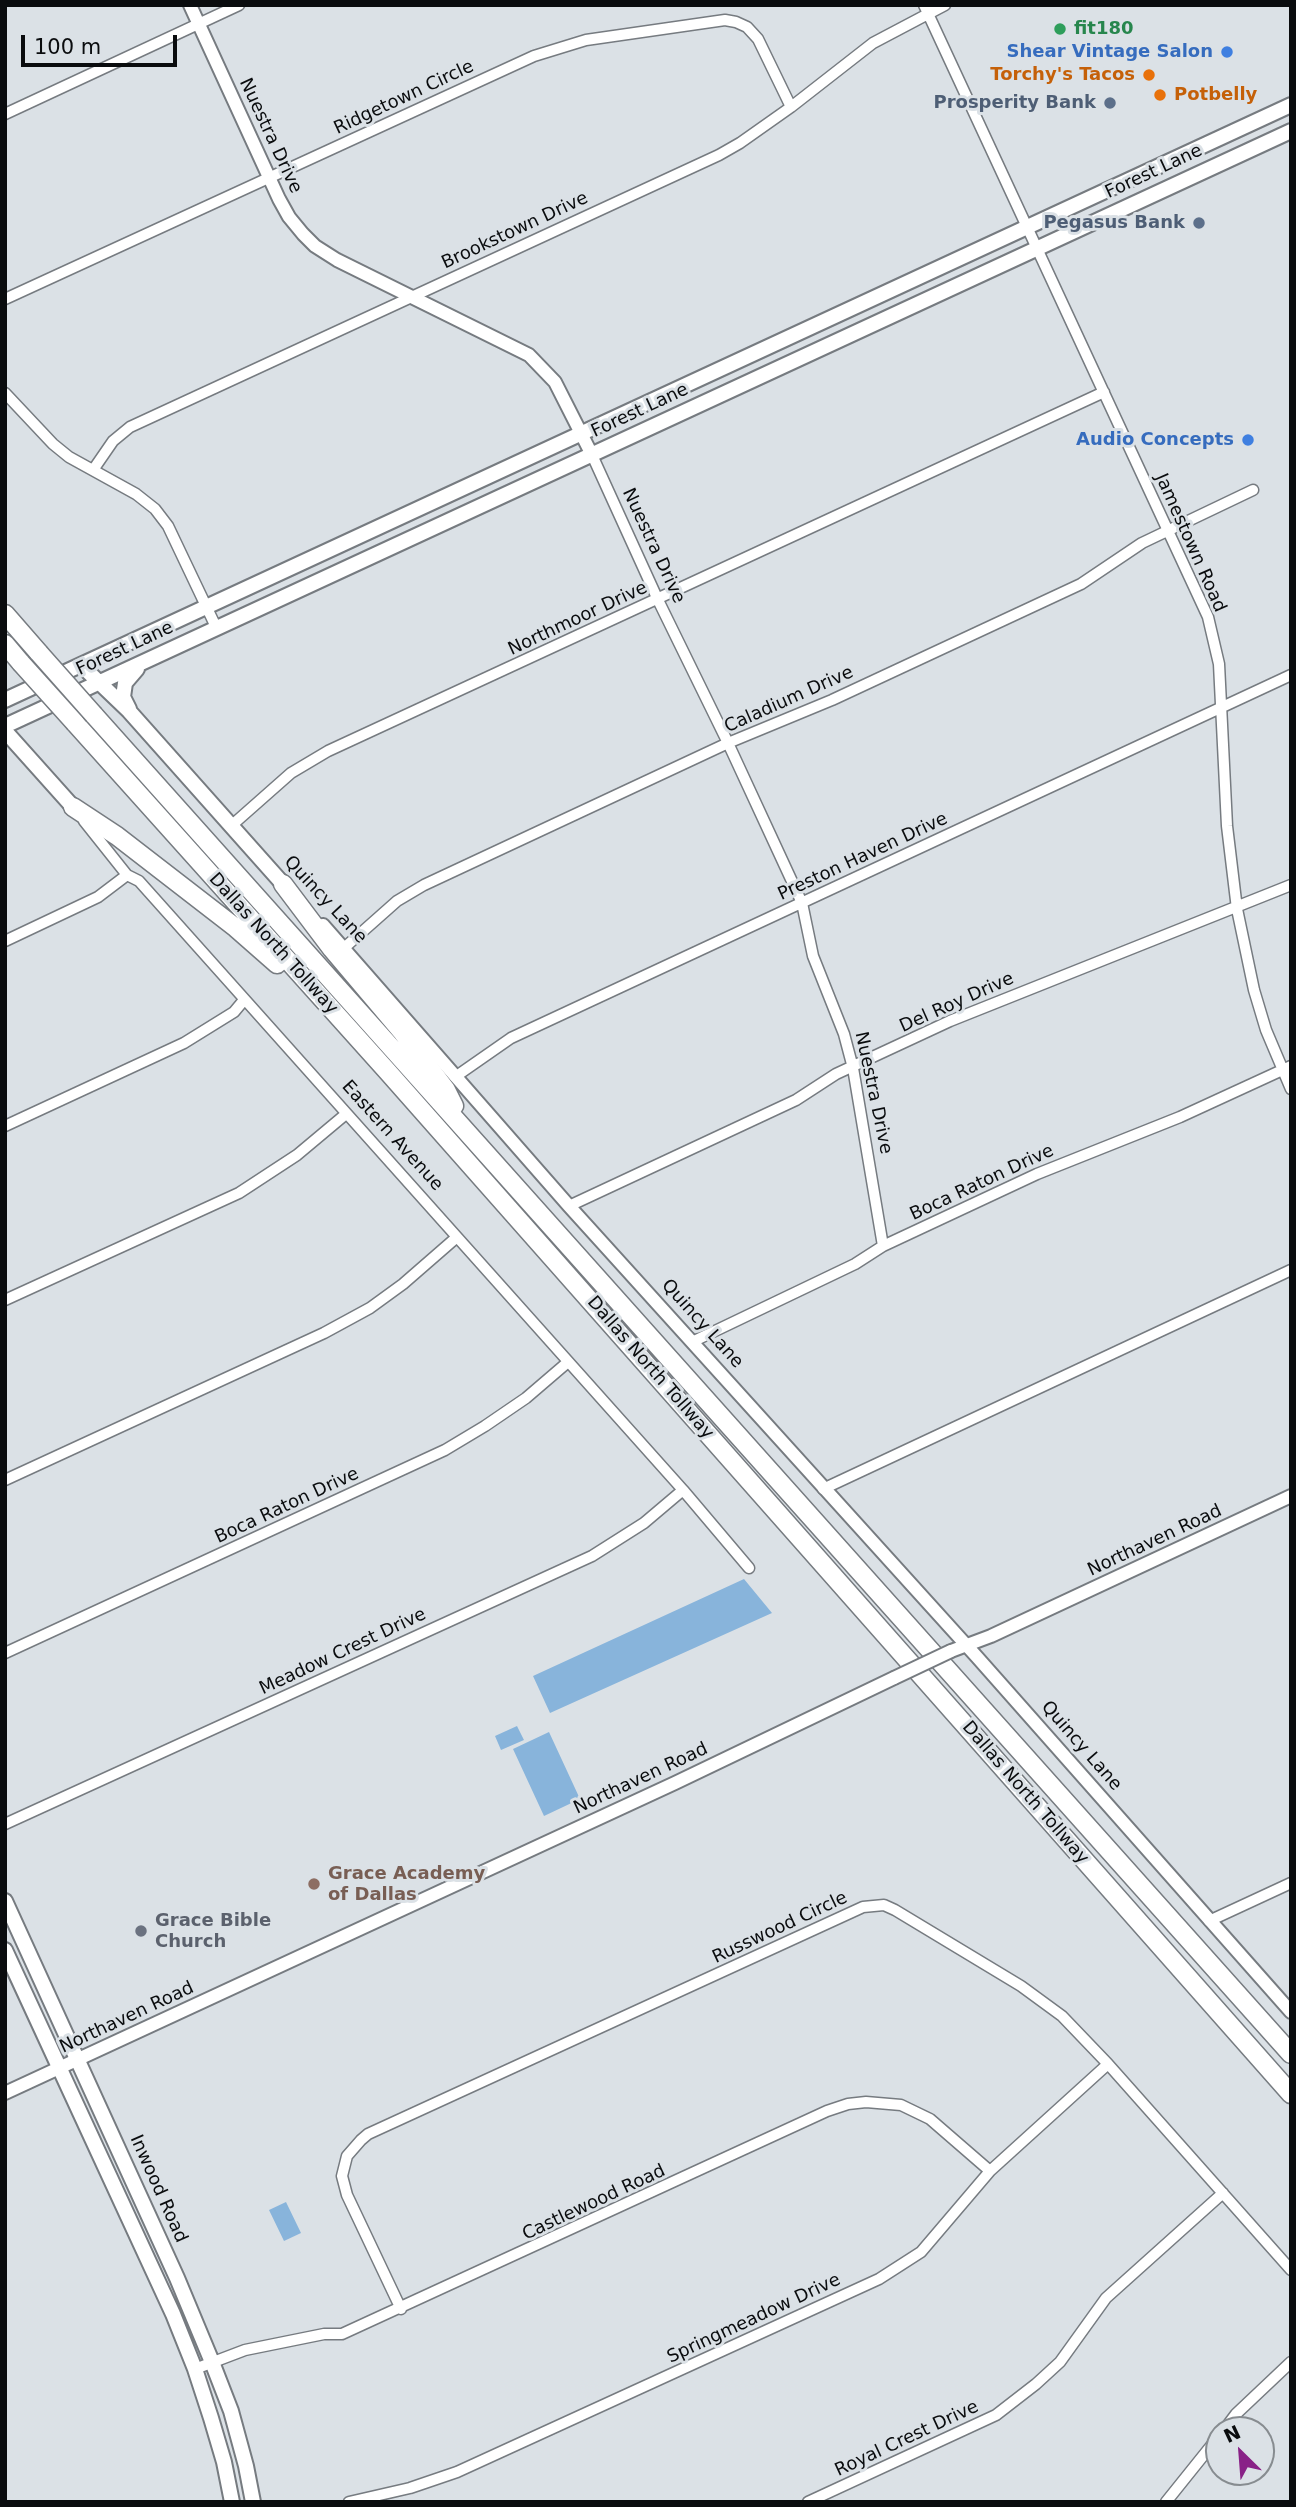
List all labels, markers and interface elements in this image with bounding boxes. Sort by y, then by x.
place label: fit180 [1074,18,1134,40]
scale bar [24,21,180,65]
marker: fit180 [1052,21,1068,37]
text: 100 m [34,35,101,59]
place label: Shear Vintage Salon [1007,41,1213,63]
marker: Shear Vintage Salon [1219,44,1235,60]
street label: Ridgetown Circle [331,56,477,140]
place label: Torchy's Tacos [990,64,1135,86]
marker: Torchy's Tacos [1141,67,1157,83]
street label: Nuestra Drive [234,75,306,197]
place label: Potbelly [1174,84,1257,106]
marker: Potbelly [1152,87,1168,103]
place label: Prosperity Bank [933,92,1096,114]
marker: Prosperity Bank [1102,95,1118,111]
street label: Forest Lane [1102,140,1206,204]
street label: Brookstown Drive [438,188,592,274]
place label: Pegasus Bank [1043,212,1185,234]
marker: Pegasus Bank [1191,215,1207,231]
street label: Forest Lane [588,379,692,443]
place label: Audio Concepts [1076,429,1234,451]
marker: Audio Concepts [1240,432,1256,448]
street label: Jamestown Road [1150,470,1230,616]
street label: Nuestra Drive [617,485,689,607]
street label: Northmoor Drive [505,577,651,661]
street label: Forest Lane [73,617,177,681]
street label: Caladium Drive [721,662,857,738]
street label: Preston Haven Drive [775,808,951,906]
street label: Quincy Lane [279,852,371,948]
street label: Dallas North Tollway [204,869,342,1019]
street label: Del Roy Drive [897,968,1017,1038]
street label: Nuestra Drive [849,1030,897,1156]
street label: Eastern Avenue [337,1076,447,1196]
street label: Boca Raton Drive [907,1140,1057,1226]
street label: Quincy Lane [657,1275,747,1373]
street label: Dallas North Tollway [582,1292,718,1444]
street label: Boca Raton Drive [212,1463,362,1549]
street label: Northaven Road [1085,1500,1225,1582]
street label: Meadow Crest Drive [256,1604,430,1700]
street label: Quincy Lane [1036,1697,1126,1795]
street label: Dallas North Tollway [957,1717,1093,1869]
street label: Northaven Road [571,1738,711,1820]
place label: Grace Academy of Dallas [328,1863,485,1906]
marker: Grace Academy of Dallas [306,1876,322,1892]
street label: Russwood Circle [709,1887,851,1969]
place label: Grace Bible Church [155,1910,271,1952]
marker: Grace Bible Church [133,1923,149,1939]
street label: Northaven Road [57,1977,197,2059]
street label: Inwood Road [125,2132,191,2246]
street label: Castlewood Road [519,2160,669,2246]
street label: Springmeadow Drive [664,2269,844,2369]
street label: Royal Crest Drive [832,2396,982,2482]
north arrow [1205,2416,1275,2486]
text: N [1220,2420,1244,2447]

